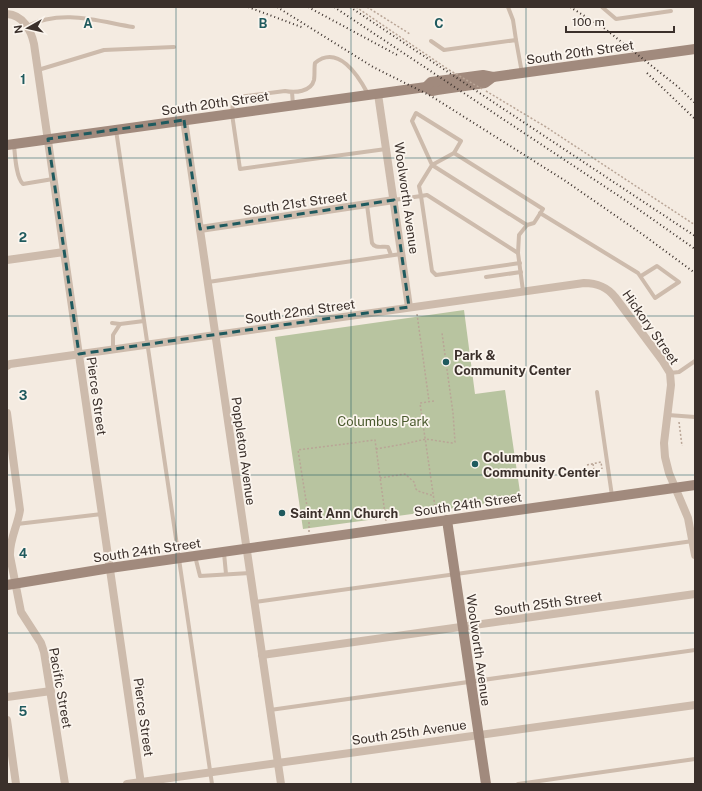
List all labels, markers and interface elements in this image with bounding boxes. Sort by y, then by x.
north arrow [8,8,48,48]
scale bar [566,8,674,34]
text: 100 m [572,15,605,29]
text: A [83,16,93,31]
text: B [259,16,268,31]
text: C [434,16,444,31]
text: N [12,24,25,34]
street label: South 20th Street [525,38,635,67]
text: 1 [20,72,26,87]
street label: South 20th Street [160,89,270,118]
street label: Woolworth Avenue [391,141,422,255]
street label: South 21st Street [242,189,348,218]
text: 2 [19,230,27,245]
street label: Hickory Street [619,287,682,368]
street label: South 22nd Street [244,296,356,327]
place label: Park & Community Center [454,348,572,378]
street label: Pierce Street [84,356,109,436]
marker: Park & Community Center [441,357,451,367]
text: 3 [19,388,28,403]
street label: Poppleton Avenue [228,396,259,506]
park label: Columbus Park [337,414,429,429]
place label: Columbus Community Center [483,450,601,480]
marker: Columbus Community Center [470,459,480,469]
street label: South 24th Street [413,489,523,520]
place label: Saint Ann Church [290,506,398,521]
marker: Saint Ann Church [277,508,287,518]
street label: South 24th Street [92,535,202,566]
text: 4 [19,546,28,561]
street label: South 25th Street [493,588,603,619]
street label: Woolworth Avenue [463,593,494,707]
street label: Pacific Street [46,646,75,730]
street label: Pierce Street [131,677,156,757]
text: 5 [19,704,28,719]
street label: South 25th Avenue [351,717,467,748]

